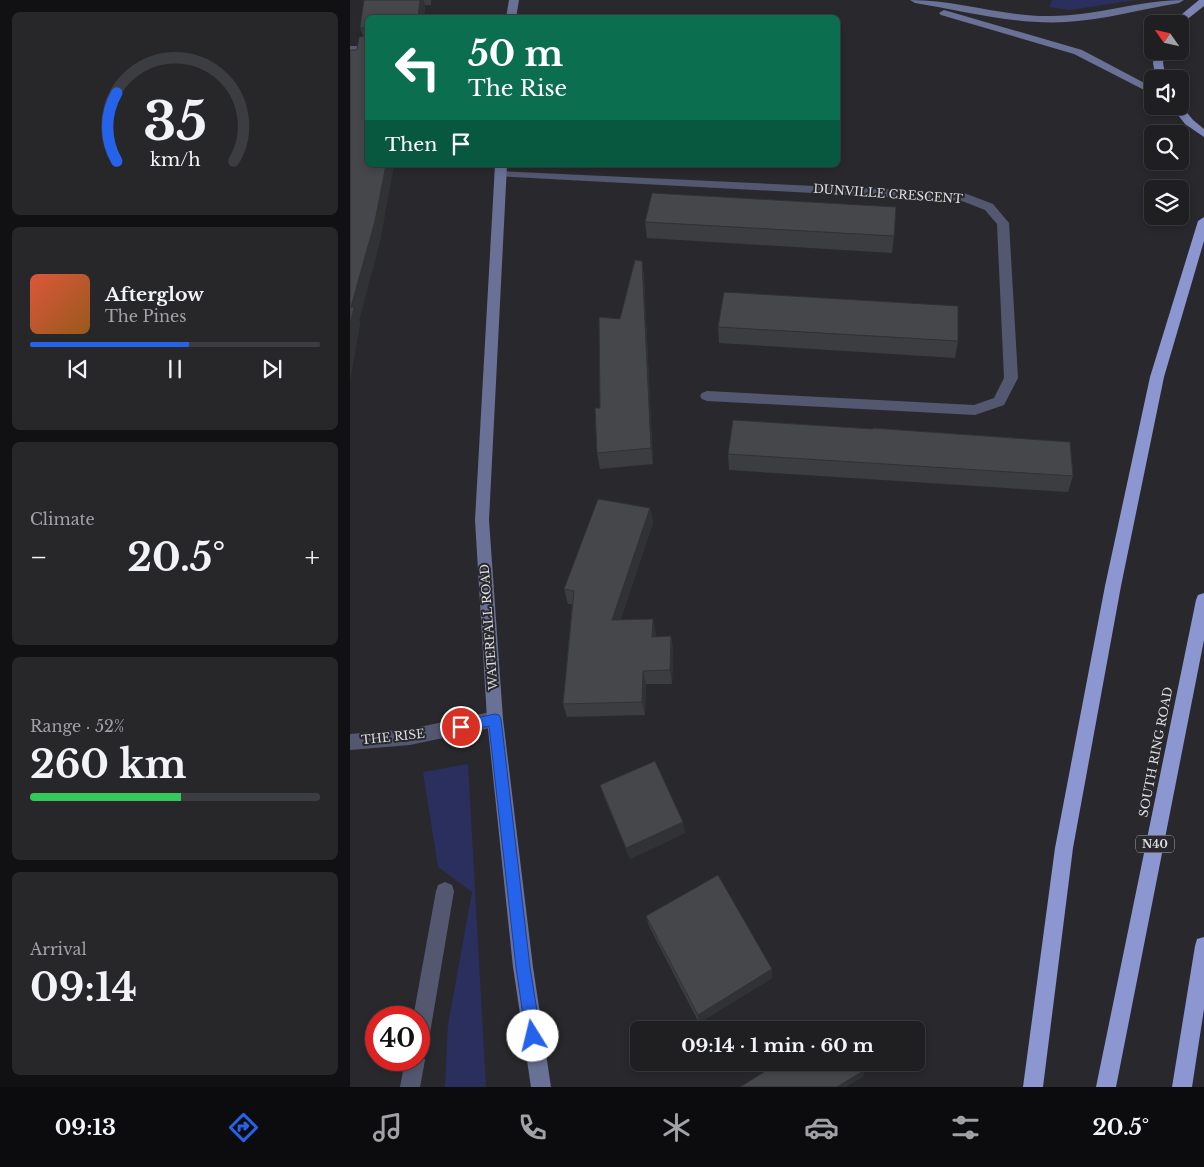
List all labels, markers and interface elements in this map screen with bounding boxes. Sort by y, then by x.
north arrow [1144,15,1189,60]
map controls [1144,15,1189,225]
text: 50 m [468,32,563,75]
icon: left [385,35,450,100]
button: sound [1144,70,1189,115]
text: The Rise [468,75,567,102]
text: 35 [143,90,207,154]
button: search [1144,125,1189,170]
icon: arrive [447,130,475,158]
text: Then [385,133,437,156]
text: km/h [150,149,200,171]
button: layers [1144,180,1189,225]
street label: DUNVILLE CRESCENT [813,181,964,206]
text: Afterglow [105,283,204,306]
text: The Pines [105,306,187,326]
icon: previous [64,355,92,383]
icon: pause [161,355,189,383]
icon: next [258,355,286,383]
text: Climate [30,509,95,529]
text: 20.5° [127,534,225,581]
text: − [30,540,48,575]
text: + [305,540,320,575]
street label: WATERFALL ROAD [477,563,500,692]
street label: SOUTH RING ROAD [1136,686,1175,818]
pin [440,706,482,748]
icon: arrive [447,713,475,741]
text: Range · 52% [30,716,125,736]
street label: THE RISE [360,726,426,747]
text: 260 km [30,741,186,788]
road number: N40 [1136,836,1174,852]
text: Arrival [30,939,87,959]
text: 09:14 [30,964,137,1011]
speed limit sign: 40 [365,1006,430,1071]
position arrow [506,1009,558,1061]
text: 09:14 · 1 min · 60 m [681,1034,874,1057]
icon: directions [226,1110,261,1145]
icon: music [370,1110,405,1145]
icon: phone [515,1110,550,1145]
icon: climate [659,1110,694,1145]
icon: car [804,1110,839,1145]
icon: filters [948,1110,983,1145]
text: 09:13 [55,1114,116,1141]
text: 20.5° [1093,1114,1149,1141]

